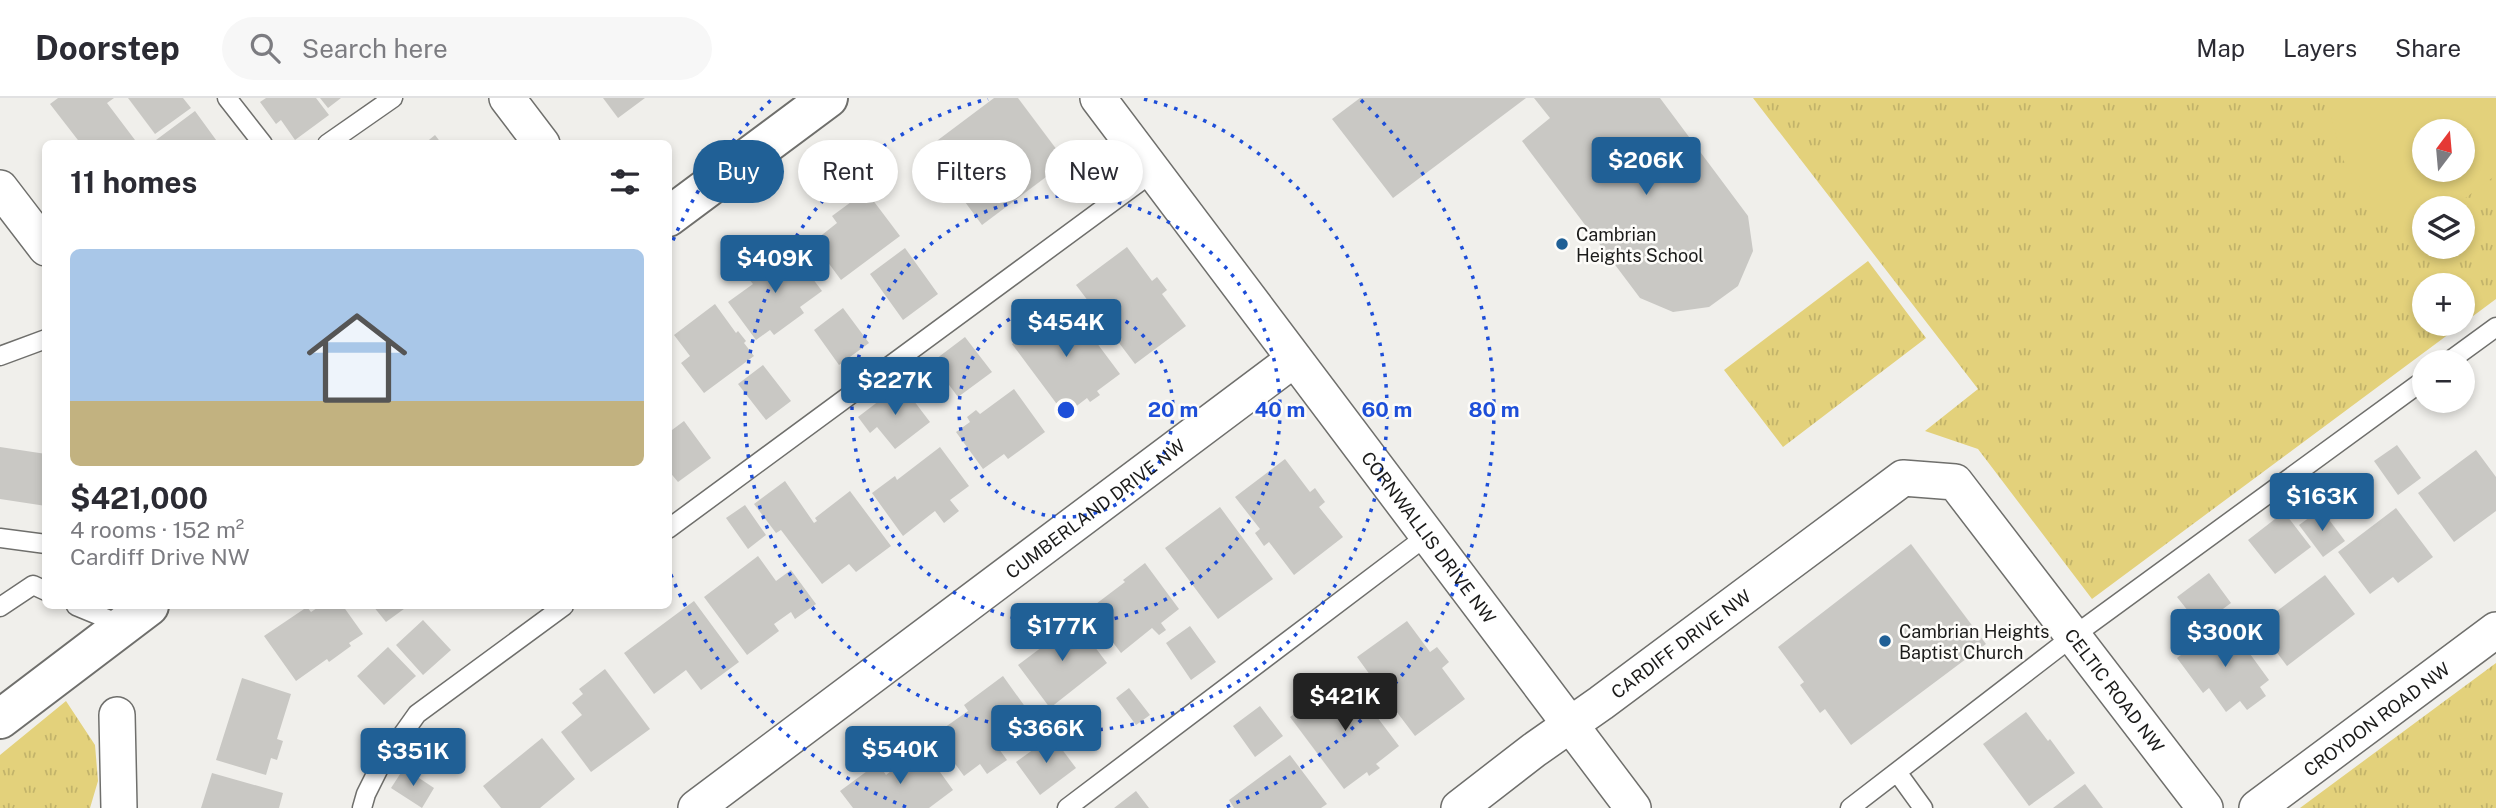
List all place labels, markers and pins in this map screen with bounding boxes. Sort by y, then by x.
pin: $206K [1597,138,1695,197]
place label: Cambrian Heights School [1576,224,1704,266]
pin: $409K [726,236,824,295]
marker: Cambrian Heights School [1554,236,1570,252]
pin: $454K [1017,300,1115,359]
pin: $227K [846,358,944,417]
centre of rings [1054,398,1078,422]
pin: $163K [2273,474,2371,533]
pin: $177K [1013,603,1111,663]
pin: $300K [2176,610,2274,669]
place label: Cambrian Heights Baptist Church [1899,621,2049,663]
marker: Cambrian Heights Baptist Church [1877,633,1893,649]
pin: $421K [1296,674,1394,733]
pin: $366K [997,706,1095,765]
pin: $540K [851,726,949,786]
pin: $351K [364,728,462,788]

